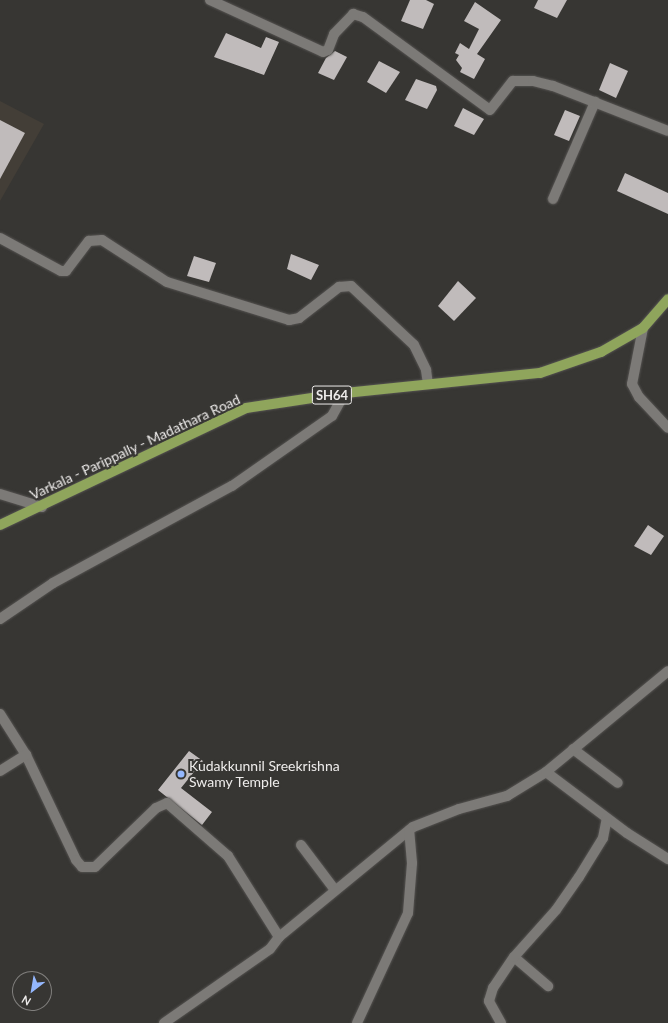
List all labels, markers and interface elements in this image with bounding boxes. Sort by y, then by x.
road number: SH64 [311,384,353,406]
street label: Varkala - Parippally - Madathara Road [27,391,243,503]
place label: Kudakkunnil Sreekrishna Swamy Temple [189,758,340,790]
marker: Kudakkunnil Sreekrishna Swamy Temple [176,769,186,779]
north arrow [12,971,52,1011]
text: N [19,993,33,1009]

